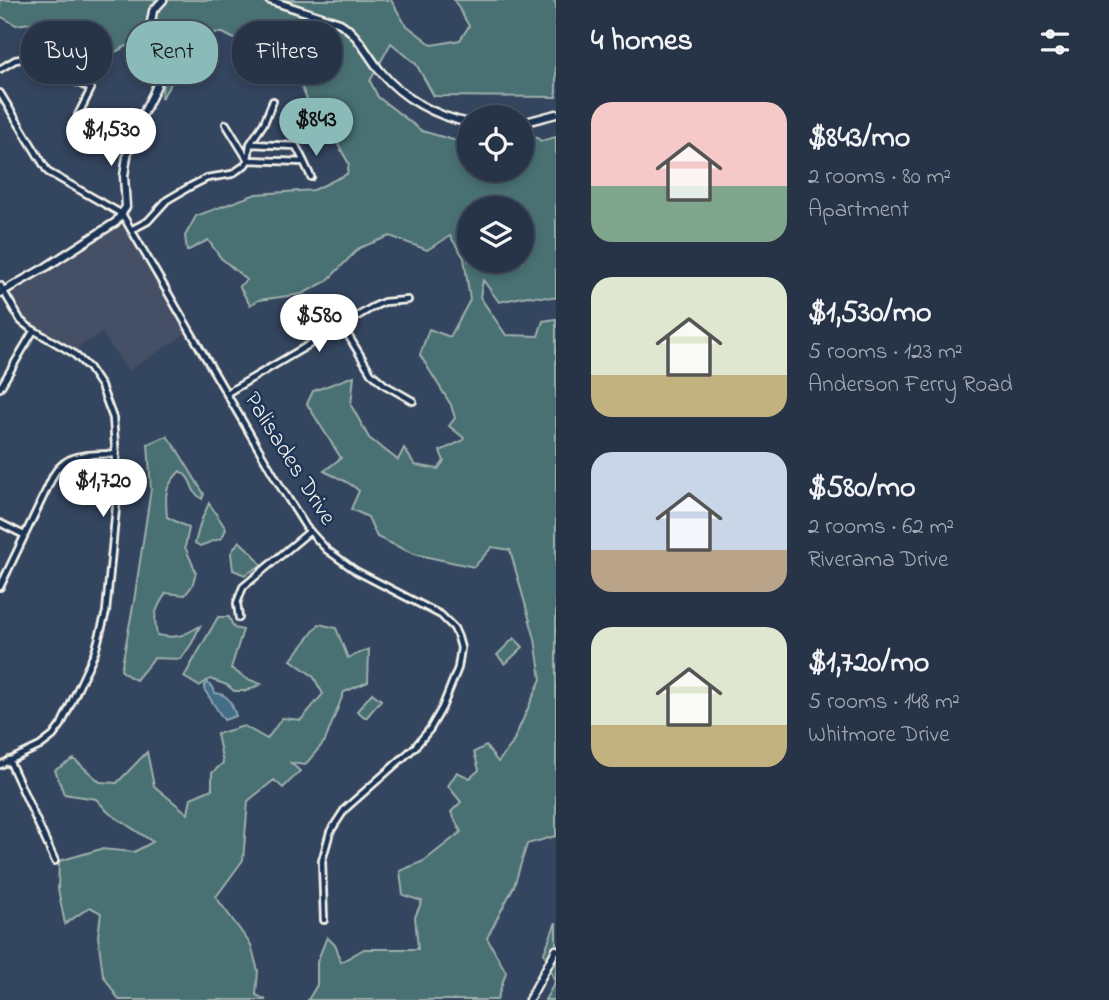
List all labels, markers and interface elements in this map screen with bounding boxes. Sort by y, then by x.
text: 4 homes [591,20,693,64]
chip: Buy [21,21,112,84]
chip: Rent [126,21,218,84]
chip: Filters [232,21,342,84]
icon: filters [1036,23,1074,61]
pin: $843 [275,99,357,158]
text: $843 [295,104,337,137]
map controls [457,105,534,273]
button: locate [457,105,534,182]
pin: $1,530 [54,108,168,168]
text: $1,530 [82,114,140,147]
text: $843/mo [808,117,910,161]
icon: home [647,130,731,214]
text: 2 rooms · 80 m² [808,161,951,194]
text: Apartment [808,194,909,227]
button: layers [457,196,534,273]
text: $1,530/mo [808,292,932,336]
pin: $580 [278,294,360,354]
text: $580 [296,300,342,333]
icon: home [647,305,731,389]
text: 5 rooms · 123 m² [808,336,963,369]
text: Anderson Ferry Road [808,369,1013,402]
street label: Palisades Drive [234,385,344,533]
pin: $1,720 [46,460,160,519]
text: $1,720 [75,465,131,498]
text: $580/mo [808,467,916,511]
icon: home [647,480,731,564]
text: 2 rooms · 62 m² [808,511,954,544]
text: Riverama Drive [808,544,948,577]
text: $1,720/mo [808,642,929,686]
icon: home [647,655,731,739]
text: 5 rooms · 148 m² [808,686,960,719]
text: Whitmore Drive [808,719,950,752]

